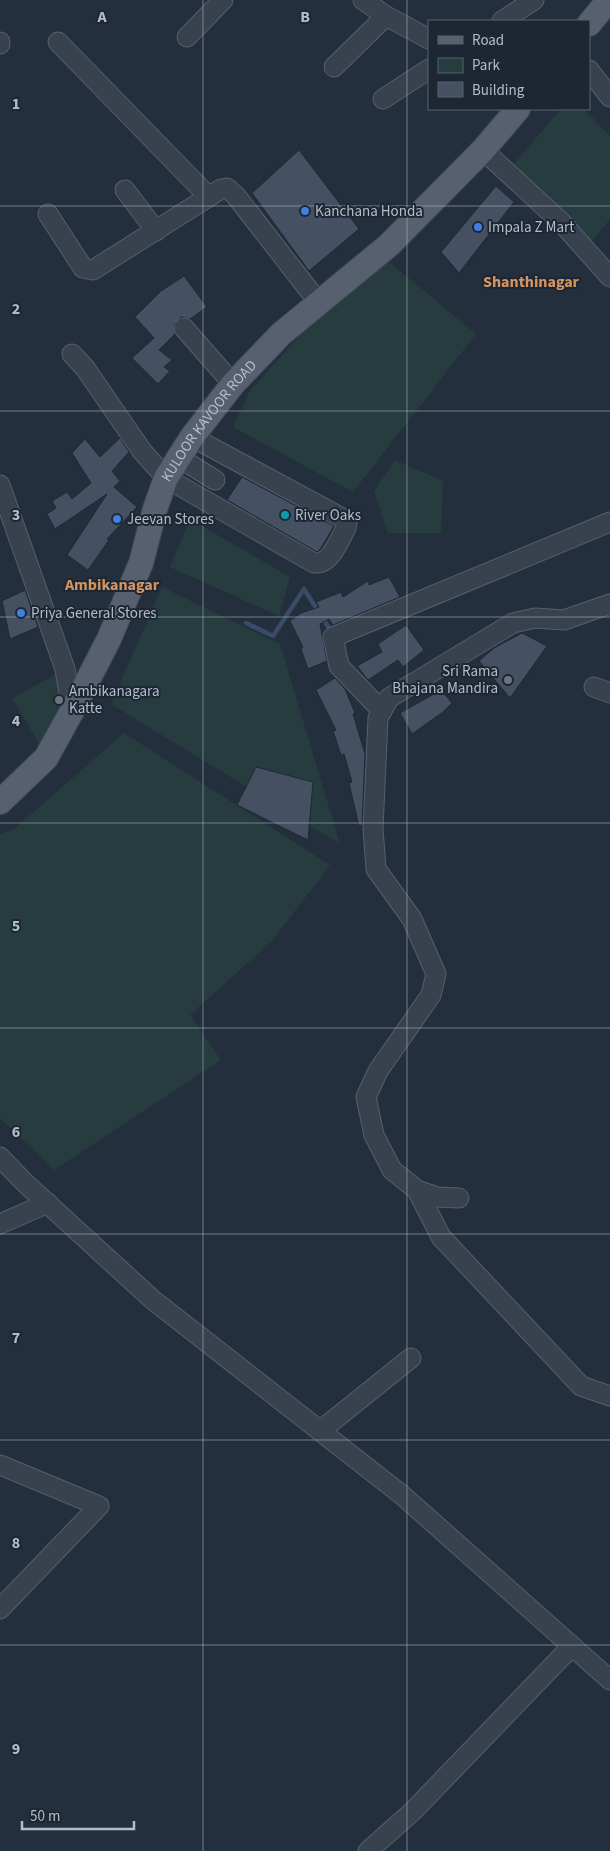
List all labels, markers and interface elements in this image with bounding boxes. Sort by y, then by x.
text: A [96,6,107,28]
text: B [300,6,310,28]
legend [428,20,590,110]
text: Road [472,30,504,51]
text: Park [472,55,501,76]
text: Building [472,80,525,101]
text: 1 [12,93,20,115]
place label: Kanchana Honda [315,201,423,222]
marker: Kanchana Honda [299,205,311,217]
place label: Impala Z Mart [488,217,574,238]
marker: Impala Z Mart [472,221,484,233]
district label: Shanthinagar [483,271,580,293]
text: 2 [12,298,20,320]
street label: KULOOR KAVOOR ROAD [156,355,261,486]
text: 3 [12,504,20,526]
place label: River Oaks [295,505,361,526]
place label: Jeevan Stores [127,509,214,530]
marker: River Oaks [279,509,291,521]
marker: Jeevan Stores [111,513,123,525]
district label: Ambikanagar [64,574,160,596]
place label: Priya General Stores [31,603,157,624]
marker: Priya General Stores [15,607,27,619]
place label: Sri Rama Bhajana Mandira [392,661,498,699]
marker: Sri Rama Bhajana Mandira [502,674,514,686]
place label: Ambikanagara Katte [69,681,159,719]
marker: Ambikanagara Katte [53,694,65,706]
text: 4 [12,710,21,732]
text: 5 [12,915,20,937]
text: 6 [12,1121,20,1143]
text: 7 [12,1327,20,1349]
text: 8 [12,1532,20,1554]
text: 9 [12,1738,20,1760]
scale bar [22,1798,135,1830]
text: 50 m [30,1806,60,1827]

